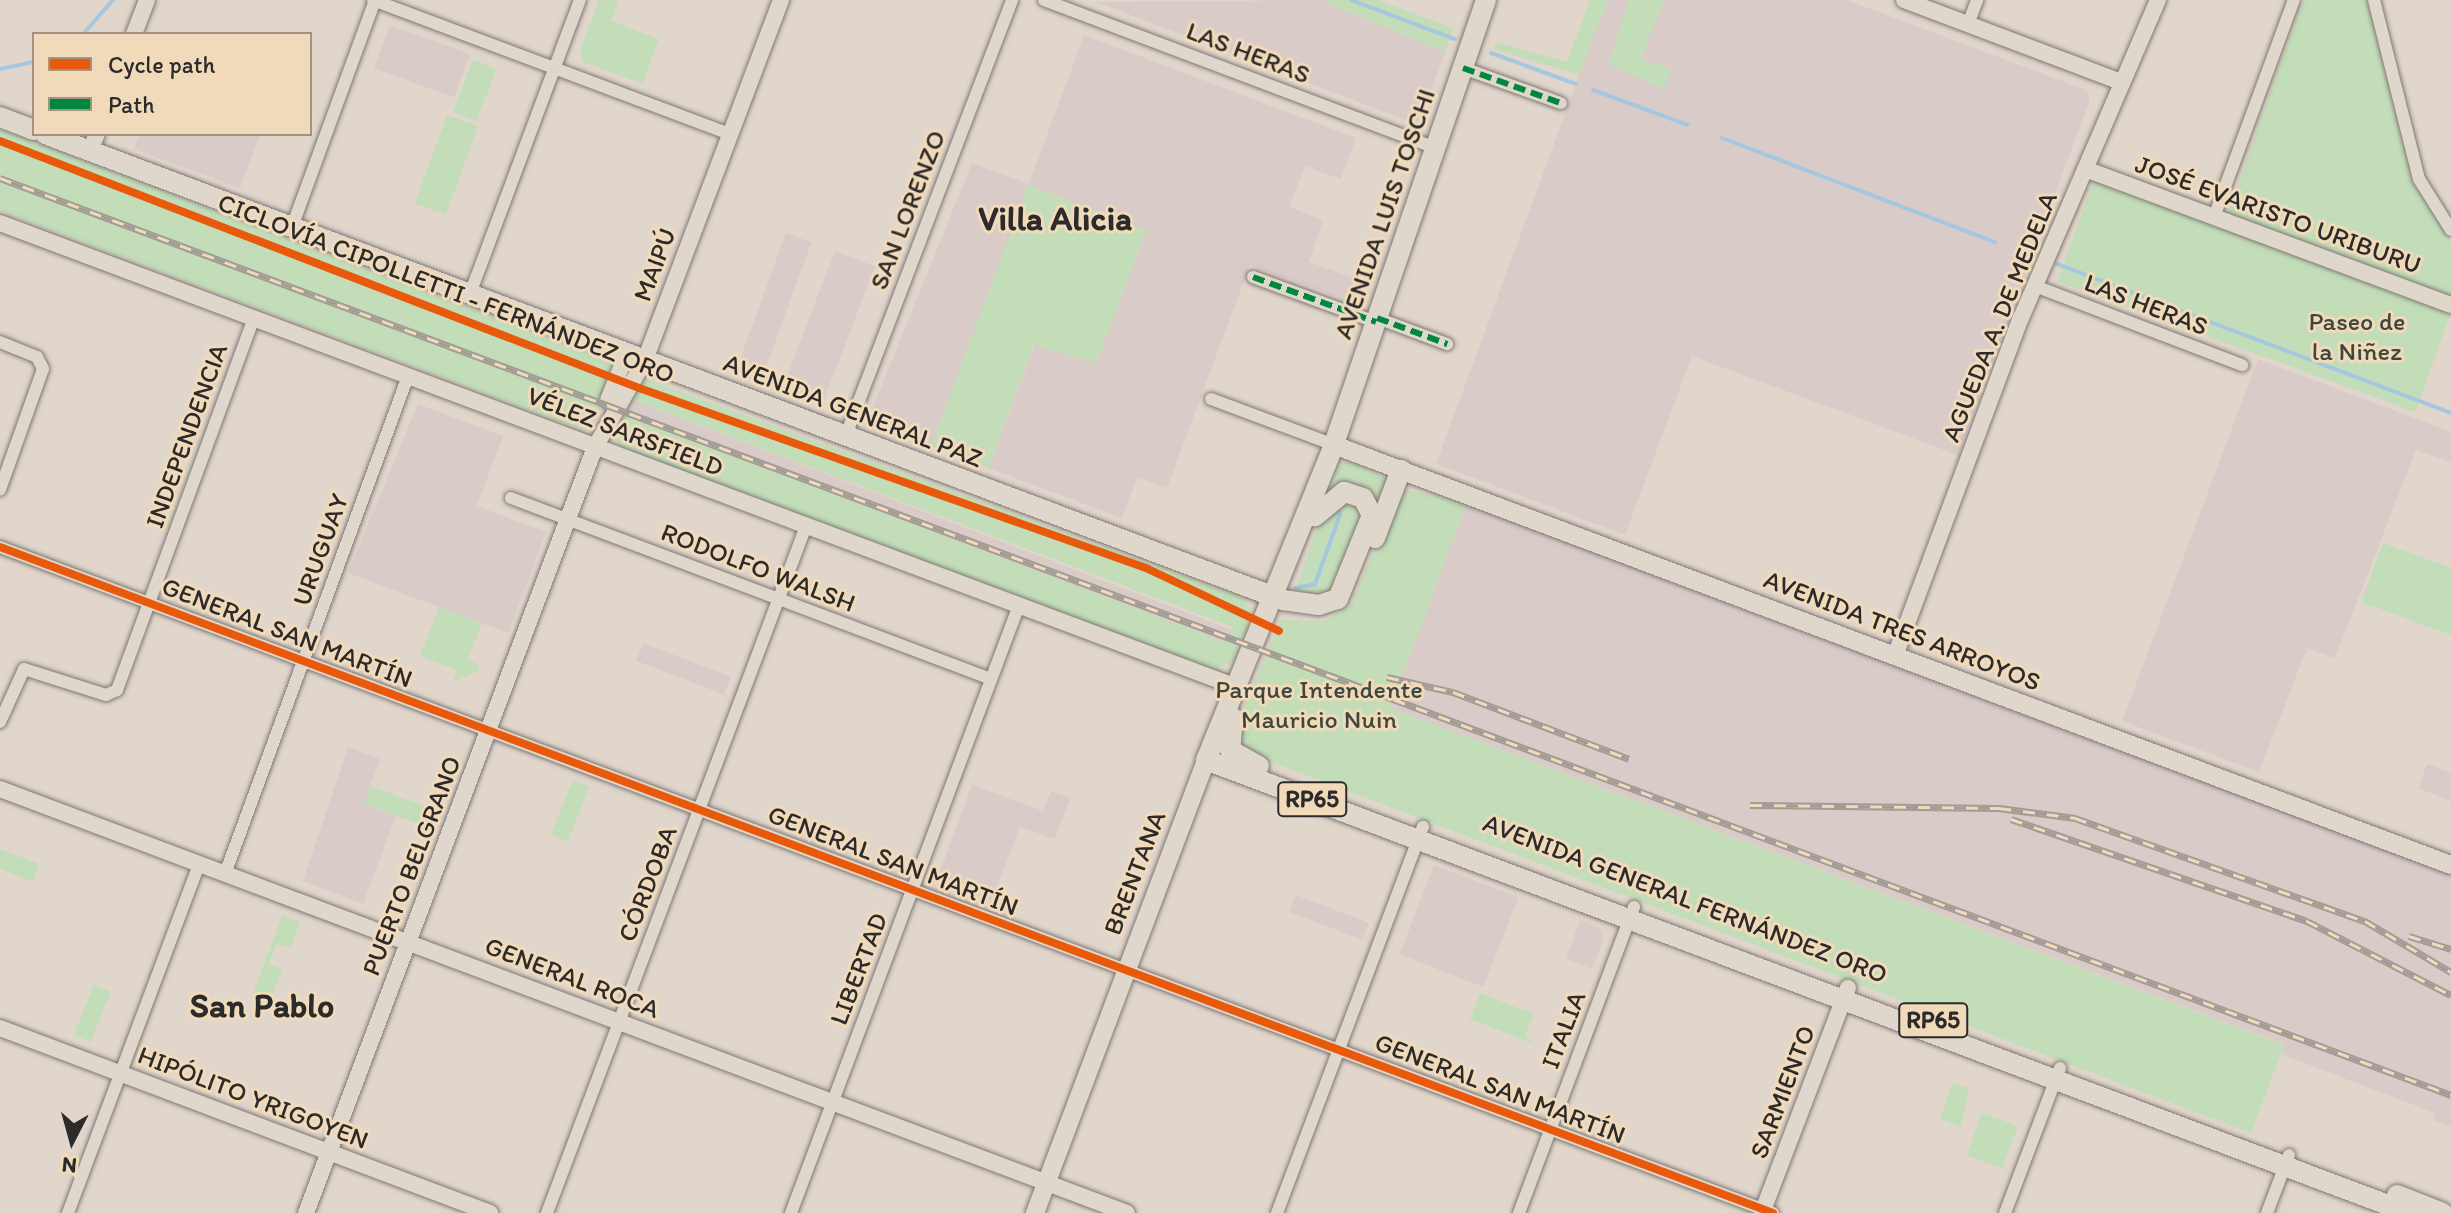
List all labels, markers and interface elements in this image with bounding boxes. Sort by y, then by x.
street label: LAS HERAS [1182,15,1314,91]
legend [32,32,312,136]
text: Cycle path [108,50,215,79]
street label: AVENIDA LUIS TOSCHI [1328,87,1442,341]
text: Path [108,90,155,119]
street label: SAN LORENZO [863,126,953,294]
street label: JOSÉ EVARISTO URIBURU [2132,149,2424,281]
street label: AGUEDA A. DE MEDELA [1936,187,2064,447]
street label: CICLOVÍA CIPOLLETTI - FERNÁNDEZ ORO [214,188,678,390]
district label: Villa Alicia [978,199,1132,239]
street label: MAIPÚ [627,224,683,306]
street label: LAS HERAS [2080,267,2212,343]
park label: Paseo de la Niñez [2308,306,2406,368]
street label: INDEPENDENCIA [139,340,235,532]
street label: AVENIDA GENERAL PAZ [720,347,986,475]
street label: VÉLEZ SARSFIELD [524,381,726,483]
street label: URUGUAY [286,490,356,610]
street label: RODOLFO WALSH [657,517,859,619]
street label: AVENIDA TRES ARROYOS [1759,564,2045,698]
street label: GENERAL SAN MARTÍN [157,571,417,695]
park label: Parque Intendente Mauricio Nuin [1215,674,1423,736]
street label: PUERTO BELGRANO [356,752,468,980]
road number: RP65 [1276,779,1348,819]
street label: GENERAL SAN MARTÍN [763,799,1023,923]
street label: BRENTANA [1097,807,1173,939]
street label: AVENIDA GENERAL FERNÁNDEZ ORO [1479,808,1891,990]
street label: CÓRDOBA [612,822,684,946]
street label: LIBERTAD [823,909,895,1029]
street label: GENERAL ROCA [481,930,663,1026]
district label: San Pablo [190,986,334,1026]
street label: ITALIA [1535,987,1593,1073]
road number: RP65 [1897,1000,1969,1040]
street label: SARMIENTO [1743,1021,1823,1163]
street label: GENERAL SAN MARTÍN [1370,1027,1630,1151]
street label: HIPÓLITO YRIGOYEN [133,1040,373,1156]
north arrow [32,1101,112,1181]
text: N [61,1151,78,1180]

